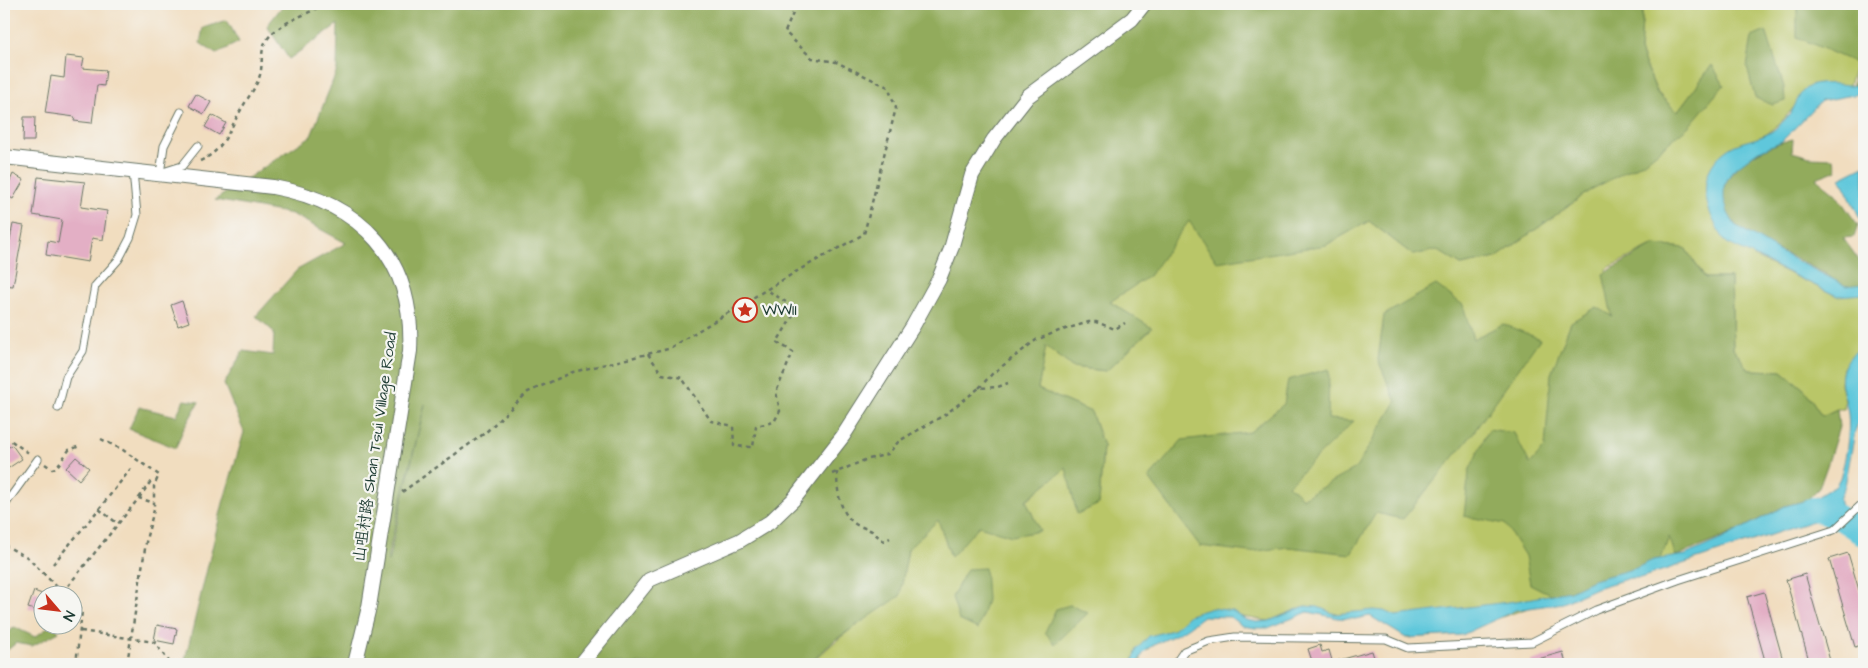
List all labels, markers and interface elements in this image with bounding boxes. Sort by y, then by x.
place icon: WWII [732,297,758,323]
place label: WWII [762,299,797,321]
street label: 山咀村路 Shan Tsui Village Road [348,331,403,563]
north arrow [32,586,82,636]
text: N [58,607,79,624]

